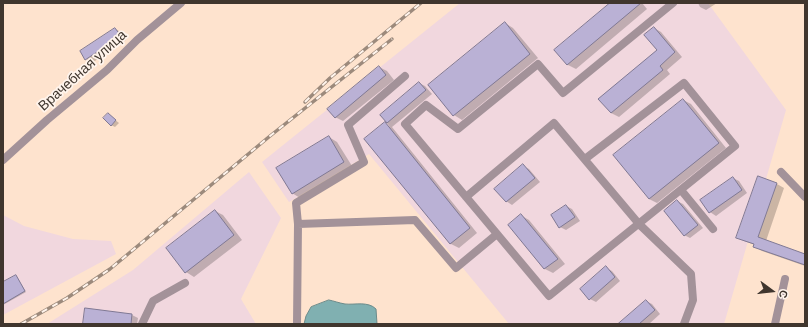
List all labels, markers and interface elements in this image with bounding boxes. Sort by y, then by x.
street label: Врачебная улица [35,27,131,115]
north arrow [752,271,792,311]
text: С [776,288,791,300]

